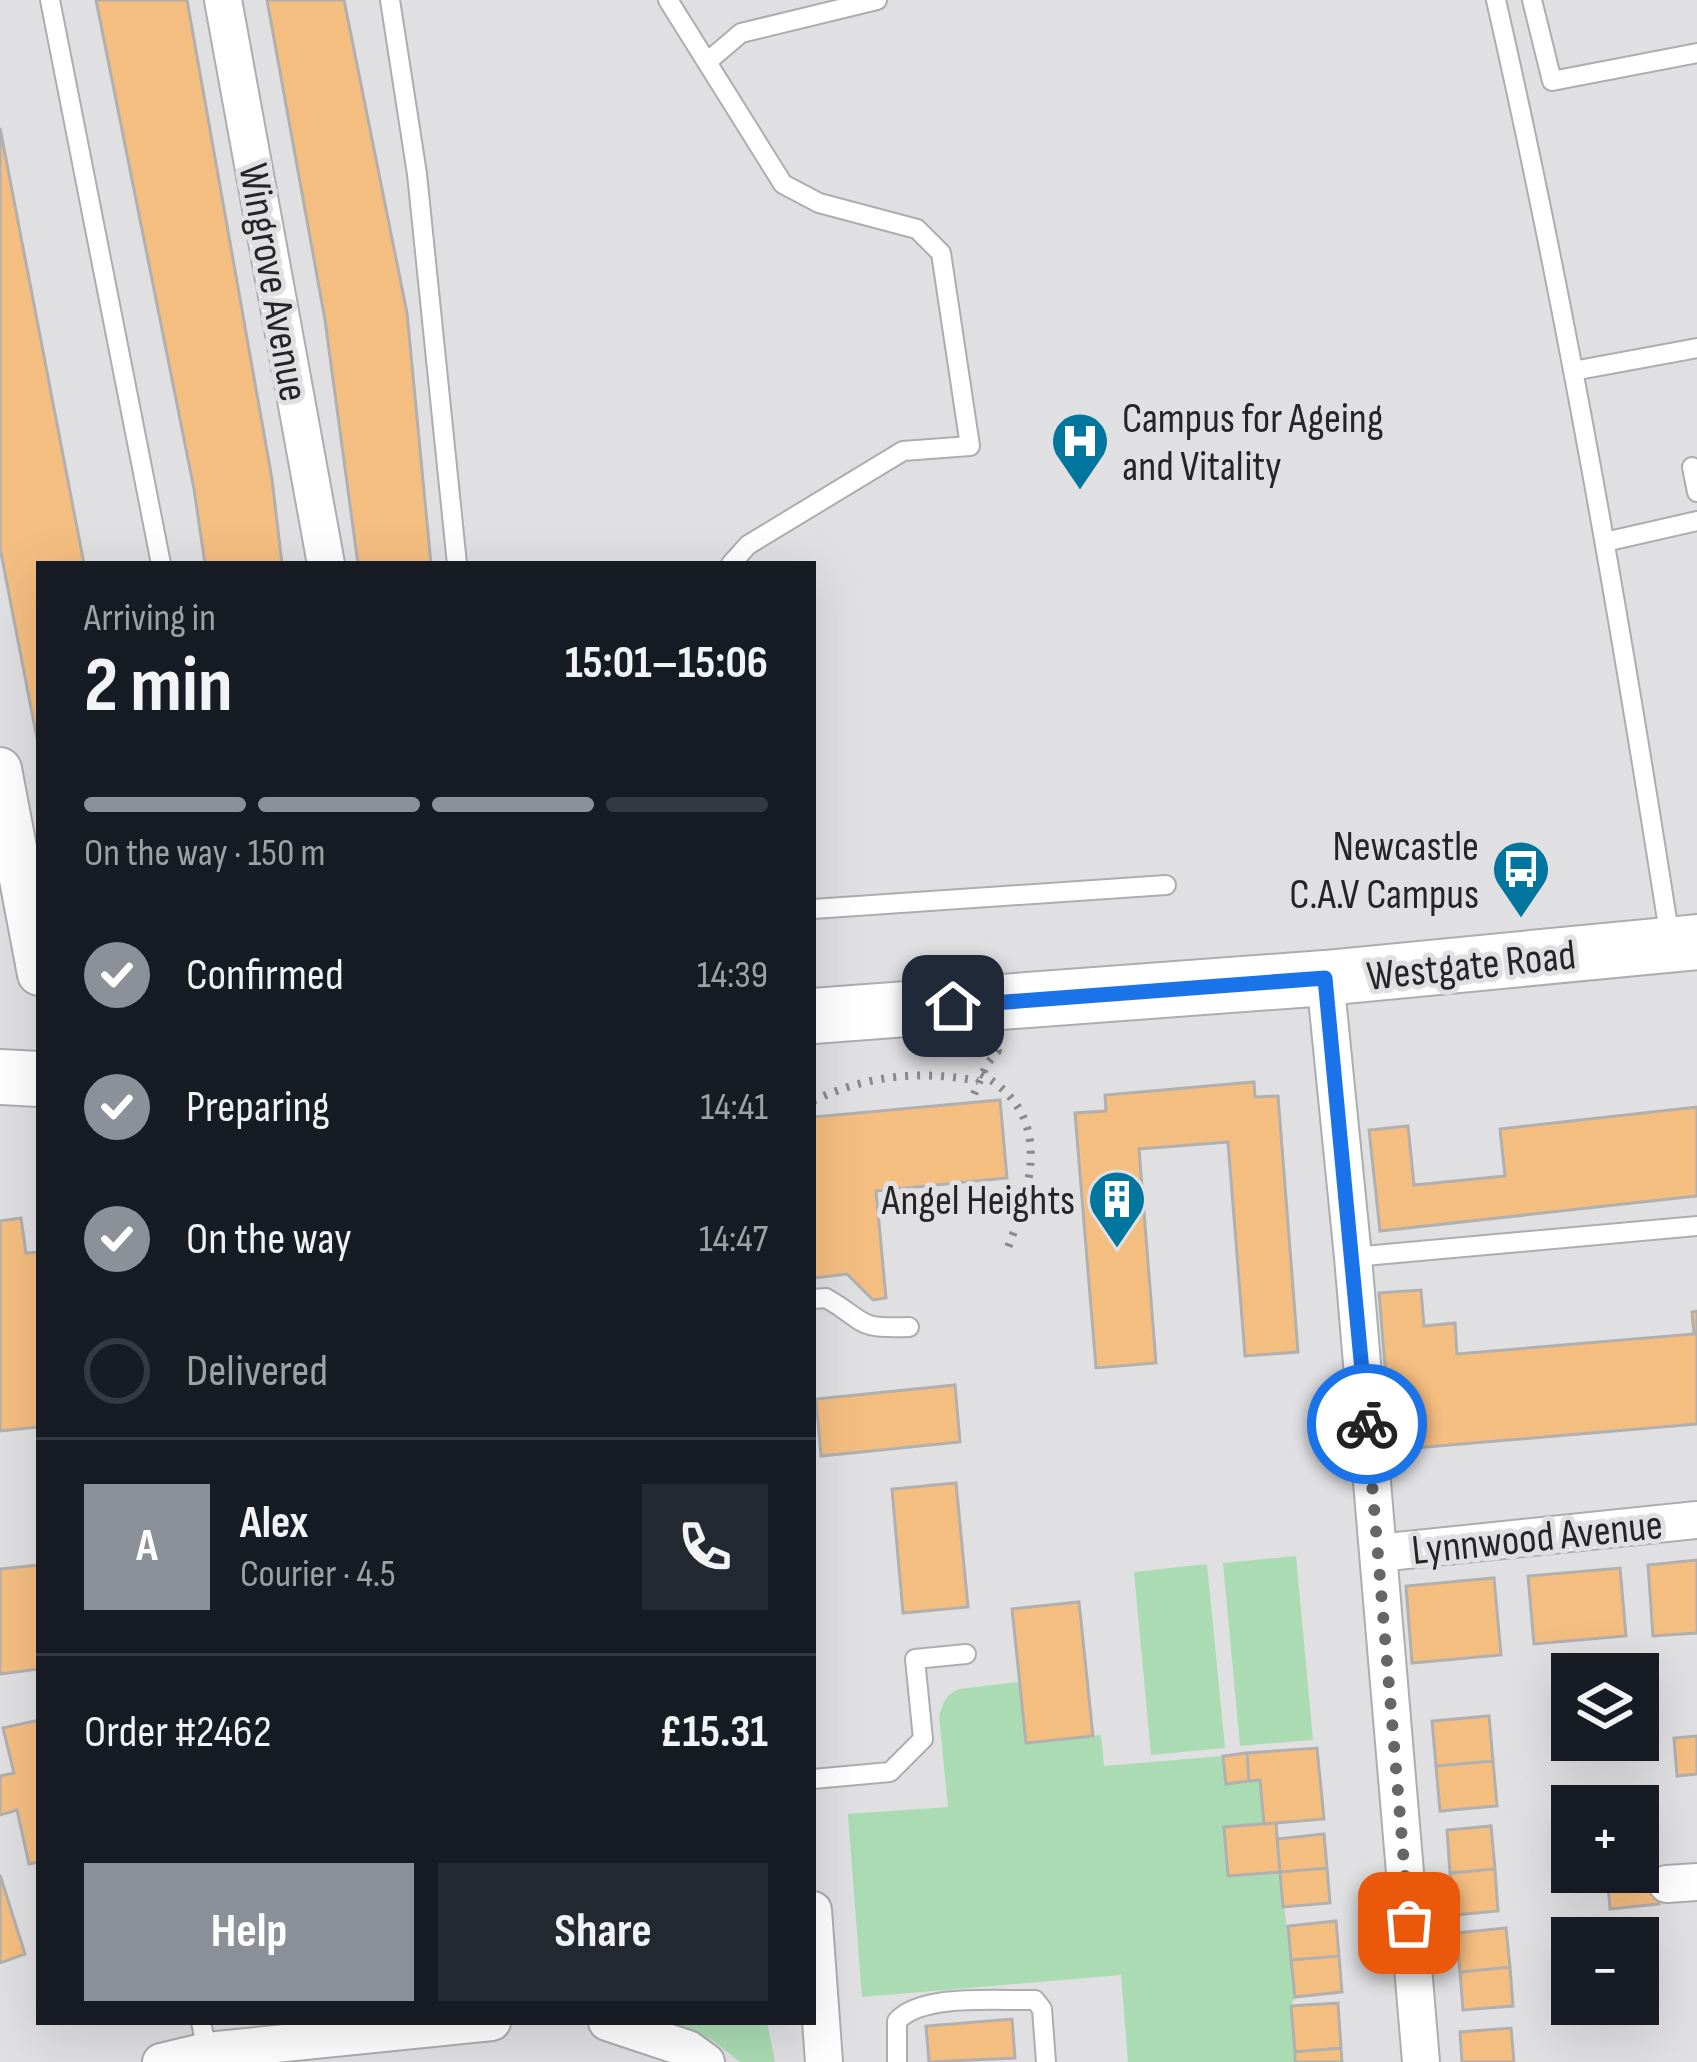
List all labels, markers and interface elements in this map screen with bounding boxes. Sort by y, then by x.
street label: Wingrove Avenue [227,160,319,405]
place label: Campus for Ageing and Vitality [1122,394,1383,493]
hospital icon: Campus for Ageing and Vitality [1049,410,1111,492]
text: Arriving in [84,595,216,642]
text: 15:01–15:06 [565,636,768,691]
text: 2 min [84,640,233,733]
place label: Newcastle C.A.V Campus [1289,822,1479,921]
text: On the way · 150 m [84,830,326,877]
bus stop icon: Newcastle C.A.V Campus [1490,838,1552,920]
street label: Westgate Road [1364,930,1578,1003]
icon: check [84,942,150,1008]
text: Confirmed [186,948,344,1003]
text: 14:39 [697,952,768,999]
pin [902,955,1004,1057]
icon: home [920,973,986,1039]
icon: check [84,1074,150,1140]
text: Preparing [186,1080,330,1135]
text: 14:41 [701,1084,768,1131]
building icon: Angel Heights [1086,1168,1148,1250]
place label: Angel Heights [881,1176,1075,1227]
icon: check [84,1206,150,1272]
text: On the way [186,1212,352,1267]
text: 14:47 [699,1216,768,1263]
text: Delivered [186,1344,328,1399]
courier [1307,1364,1427,1484]
icon: bike [1334,1391,1400,1457]
button: phone [642,1484,768,1610]
text: Alex [240,1496,308,1551]
street label: Lynnwood Avenue [1409,1500,1665,1577]
text: A [136,1519,158,1574]
text: Courier · 4.5 [240,1551,396,1598]
map controls [1551,1653,1659,2025]
button: layers [1551,1653,1659,1761]
text: Order #2462 [84,1705,272,1760]
text: £15.31 [660,1705,768,1760]
button: + [1551,1785,1659,1893]
button: Help [84,1863,414,2001]
button: Share [438,1863,768,2001]
pin [1358,1872,1460,1974]
icon: bag [1376,1890,1442,1956]
button: − [1551,1917,1659,2025]

